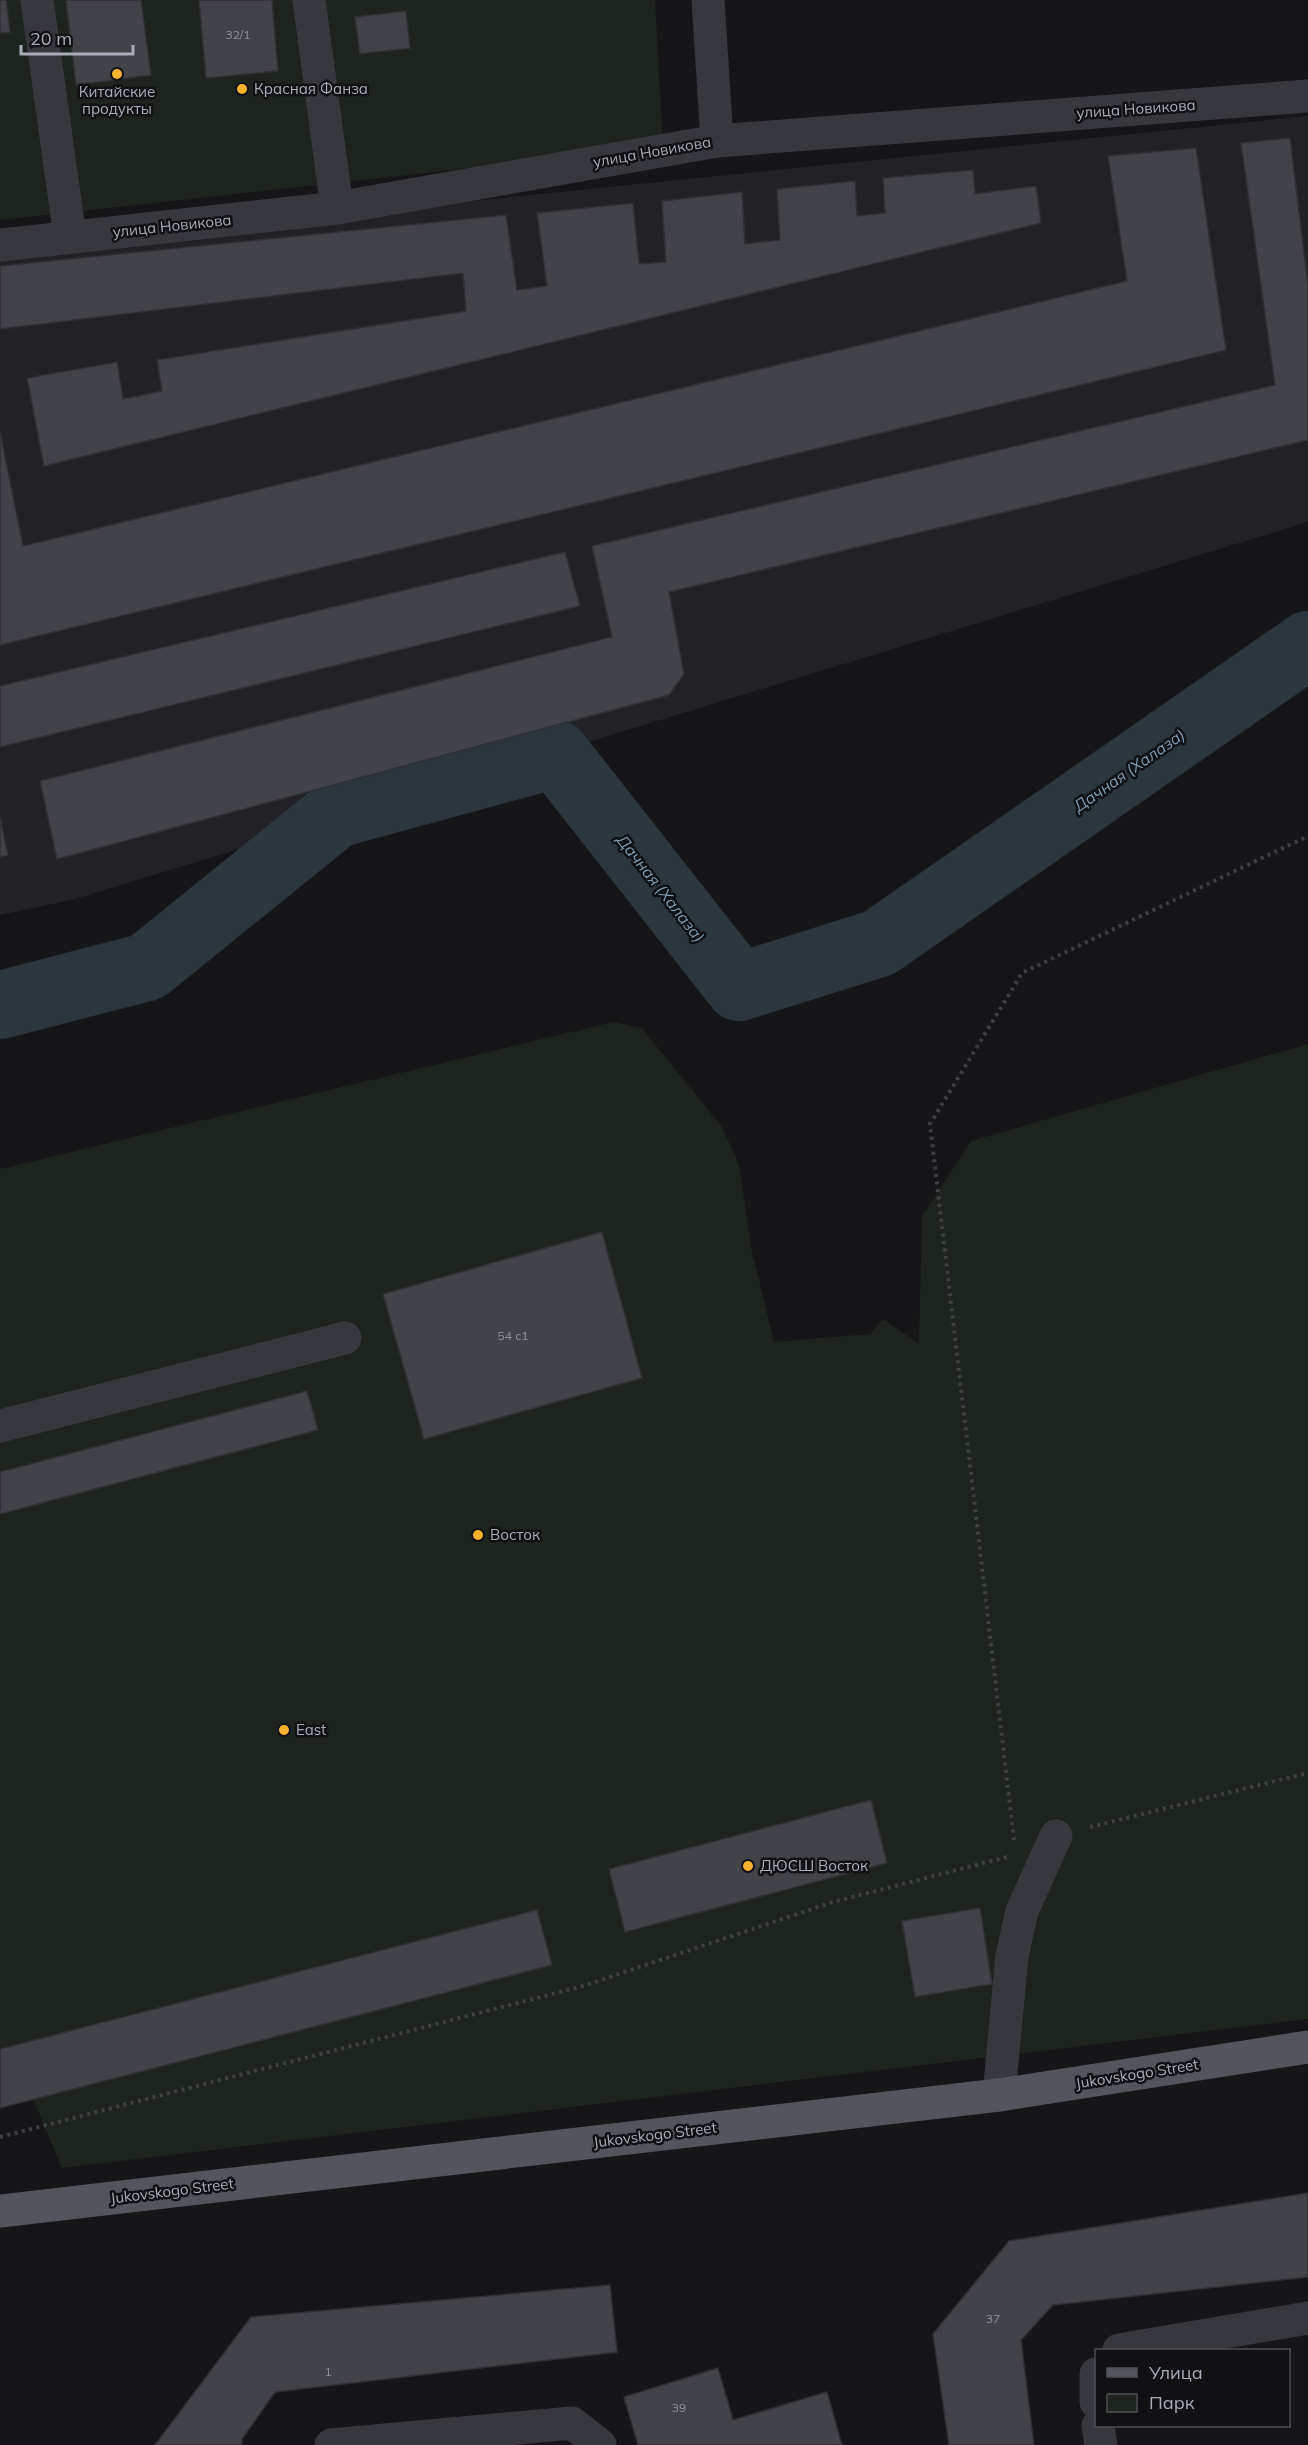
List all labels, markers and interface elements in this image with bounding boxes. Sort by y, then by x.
scale bar [21,18,134,56]
text: 20 m [30,27,72,50]
house number: 32/1 [225,27,251,42]
marker: Китайские продукты [110,67,124,81]
place label: Красная Фанза [254,79,368,98]
place label: Китайские продукты [79,82,155,118]
marker: Красная Фанза [235,82,249,96]
street label: улица Новикова [1076,95,1196,122]
street label: улица Новикова [591,132,712,171]
street label: улица Новикова [112,210,232,241]
water label: Дачная (Халаза) [1069,724,1189,816]
water label: Дачная (Халаза) [612,829,709,946]
house number: 54 с1 [498,1328,528,1343]
place label: Восток [490,1525,541,1544]
marker: Восток [471,1528,485,1542]
place label: East [296,1720,326,1739]
marker: East [277,1723,291,1737]
place label: ДЮСШ Восток [760,1856,869,1875]
marker: ДЮСШ Восток [741,1859,755,1873]
street label: Jukovskogo Street [1074,2054,1200,2093]
street label: Jukovskogo Street [592,2118,718,2151]
street label: Jukovskogo Street [109,2174,235,2207]
house number: 37 [986,2311,1000,2326]
legend [1095,2349,1290,2427]
text: Улица [1148,2361,1203,2384]
house number: 1 [324,2364,332,2379]
text: Парк [1149,2391,1195,2414]
house number: 39 [672,2400,686,2415]

